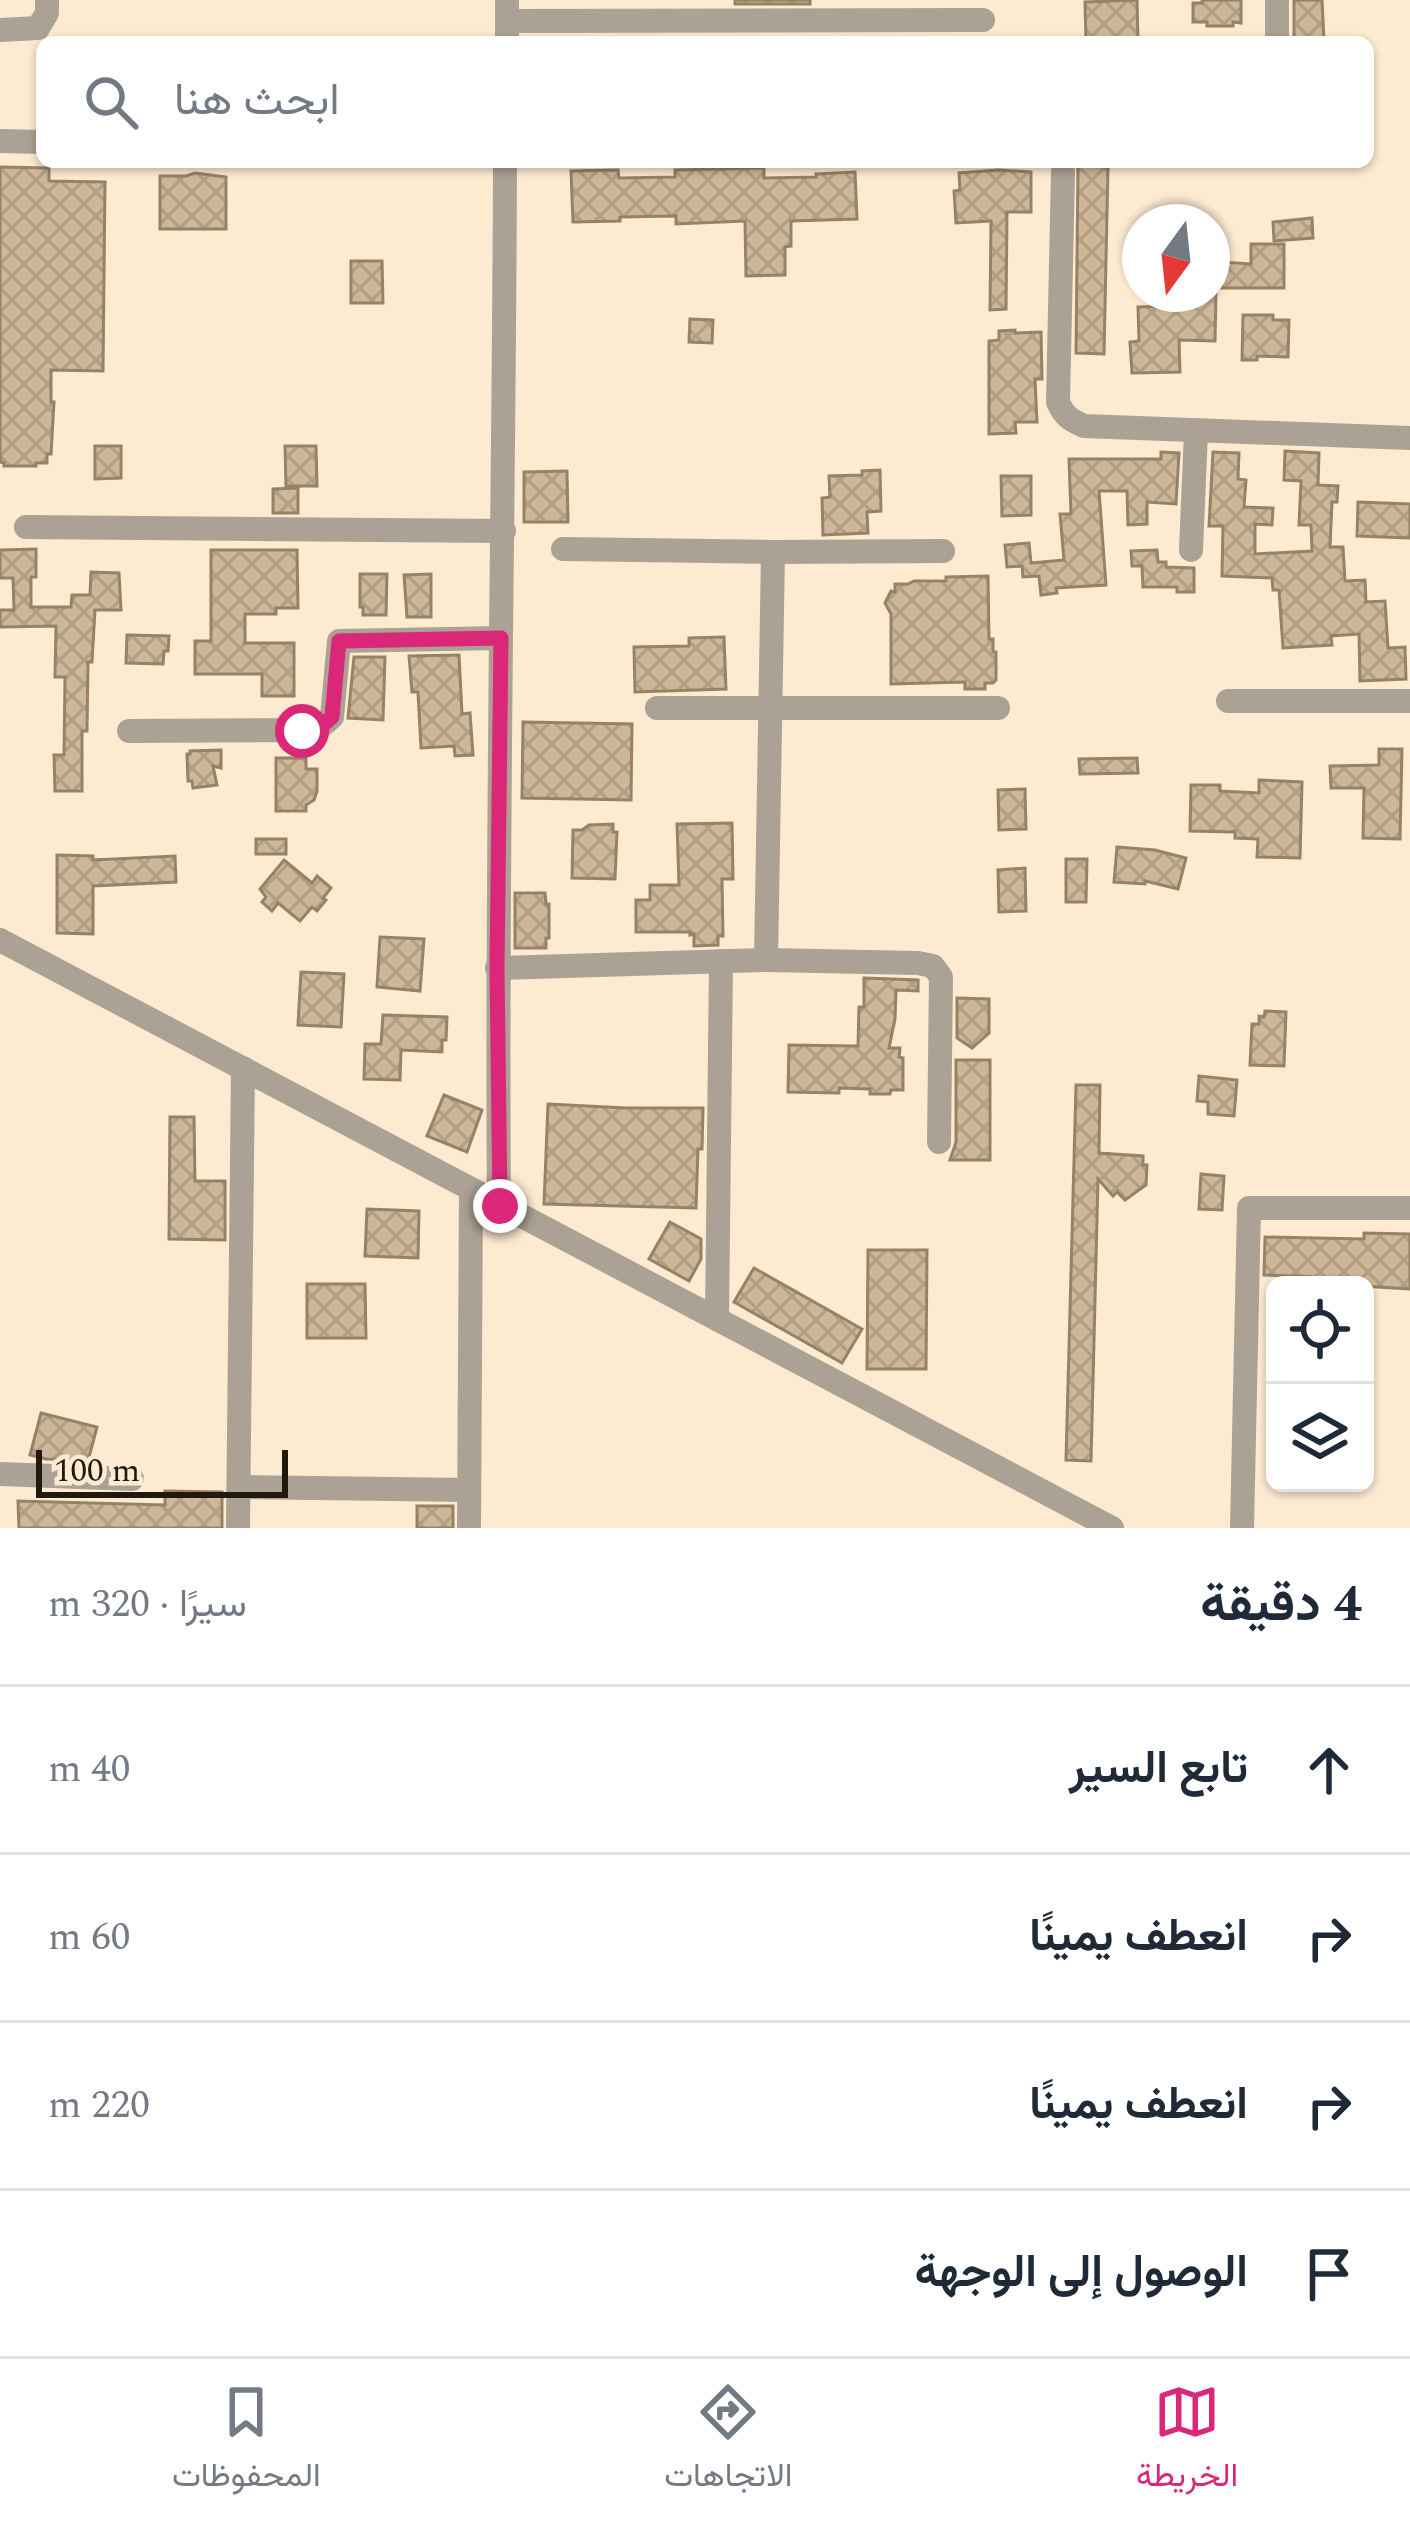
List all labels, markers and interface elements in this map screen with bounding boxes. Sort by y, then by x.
search box [36,36,1374,168]
text: ابحث هنا [174,66,340,135]
icon: search [78,69,144,135]
north arrow [1122,204,1230,312]
route start [275,704,329,758]
route end [473,1179,527,1233]
map controls [1266,1276,1374,1492]
button: locate [1266,1276,1374,1384]
button: layers [1266,1384,1374,1492]
scale bar [36,1444,288,1497]
text: 100 m [54,1446,140,1496]
text: 4 دقيقة [1200,1566,1362,1644]
text: سيرًا · 320 m [48,1575,247,1634]
text: تابع السير [1069,1734,1248,1803]
icon: ahead [1296,1737,1362,1803]
text: 40 m [48,1740,130,1799]
text: انعطف يمينًا [1029,1902,1248,1971]
icon: right [1296,1905,1362,1971]
text: 60 m [48,1908,130,1967]
text: انعطف يمينًا [1029,2070,1248,2139]
icon: right [1296,2073,1362,2139]
text: 220 m [48,2076,150,2135]
text: الوصول إلى الوجهة [914,2238,1248,2307]
icon: arrive [1296,2241,1362,2307]
tab: المحفوظات [172,2379,321,2504]
tab: الاتجاهات [664,2379,792,2504]
tab: الخريطة [1136,2379,1238,2504]

